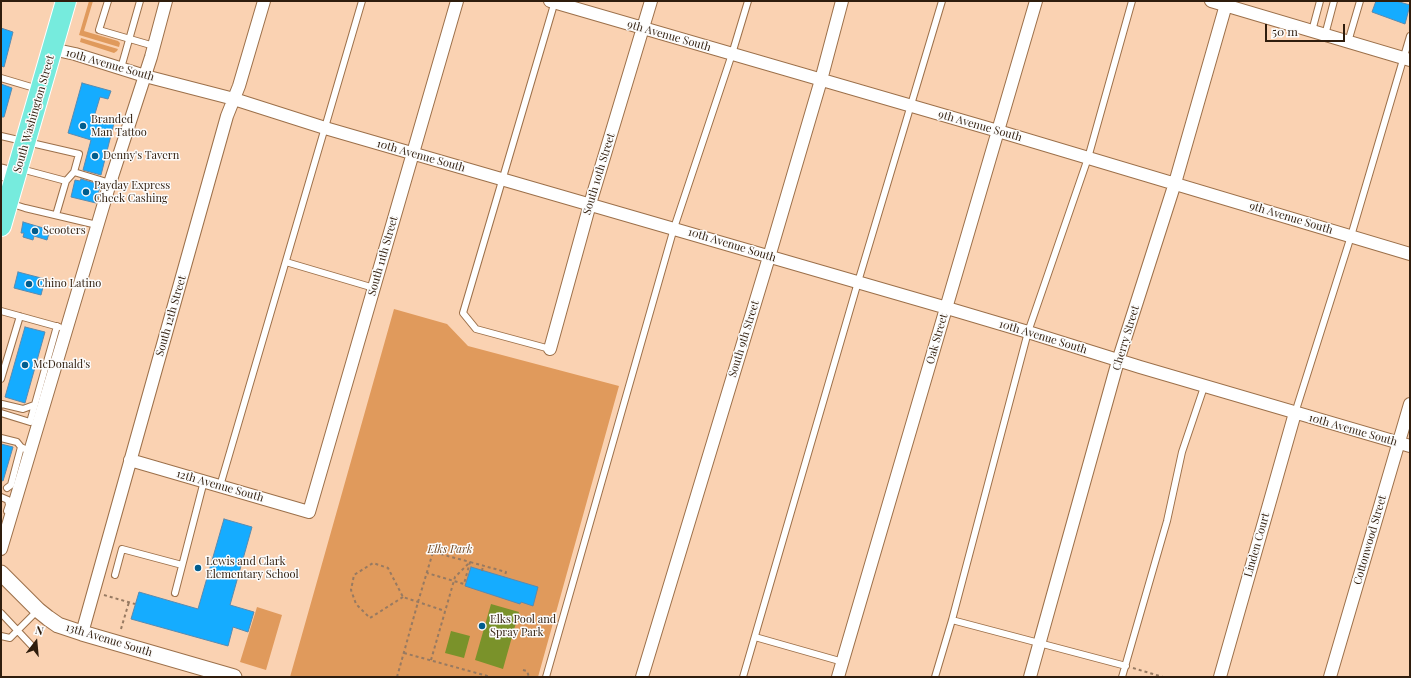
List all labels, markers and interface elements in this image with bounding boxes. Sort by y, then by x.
scale bar [1267,16,1347,42]
street label: 9th Avenue South [626,18,712,54]
text: 50 m [1272,23,1298,39]
street label: 10th Avenue South [64,46,156,84]
street label: South Washington Street [11,54,57,174]
street label: 9th Avenue South [937,108,1023,144]
place label: Branded Man Tattoo [91,113,147,139]
marker: Branded Man Tattoo [78,121,88,131]
street label: South 10th Street [580,132,618,216]
street label: 10th Avenue South [375,137,467,175]
place label: Denny's Tavern [103,149,179,163]
marker: Denny's Tavern [90,151,100,161]
place label: Payday Express Check Cashing [94,179,170,205]
marker: Payday Express Check Cashing [81,187,91,197]
street label: 9th Avenue South [1248,199,1334,237]
street label: South 11th Street [365,215,401,297]
place label: Scooters [43,224,86,238]
street label: 10th Avenue South [686,225,778,265]
marker: Scooters [30,226,40,236]
street label: South 12th Street [153,274,189,358]
place label: Chino Latino [37,277,101,291]
marker: Chino Latino [24,279,34,289]
street label: South 9th Street [726,299,762,379]
street label: Cherry Street [1110,304,1142,372]
street label: Oak Street [923,312,951,366]
street label: 10th Avenue South [997,317,1089,357]
place label: McDonald's [33,358,90,372]
marker: McDonald's [20,360,30,370]
street label: 10th Avenue South [1307,411,1399,449]
street label: 12th Avenue South [175,467,265,505]
street label: Cottonwood Street [1351,494,1389,586]
street label: Linden Court [1242,511,1272,579]
park label: Elks Park [428,543,472,557]
place label: Lewis and Clark Elementary School [206,555,299,581]
marker: Lewis and Clark Elementary School [193,563,203,573]
place label: Elks Pool and Spray Park [490,613,556,639]
street label: 13th Avenue South [64,621,154,659]
marker: Elks Pool and Spray Park [477,621,487,631]
north arrow [16,622,56,662]
text: N [34,622,45,638]

